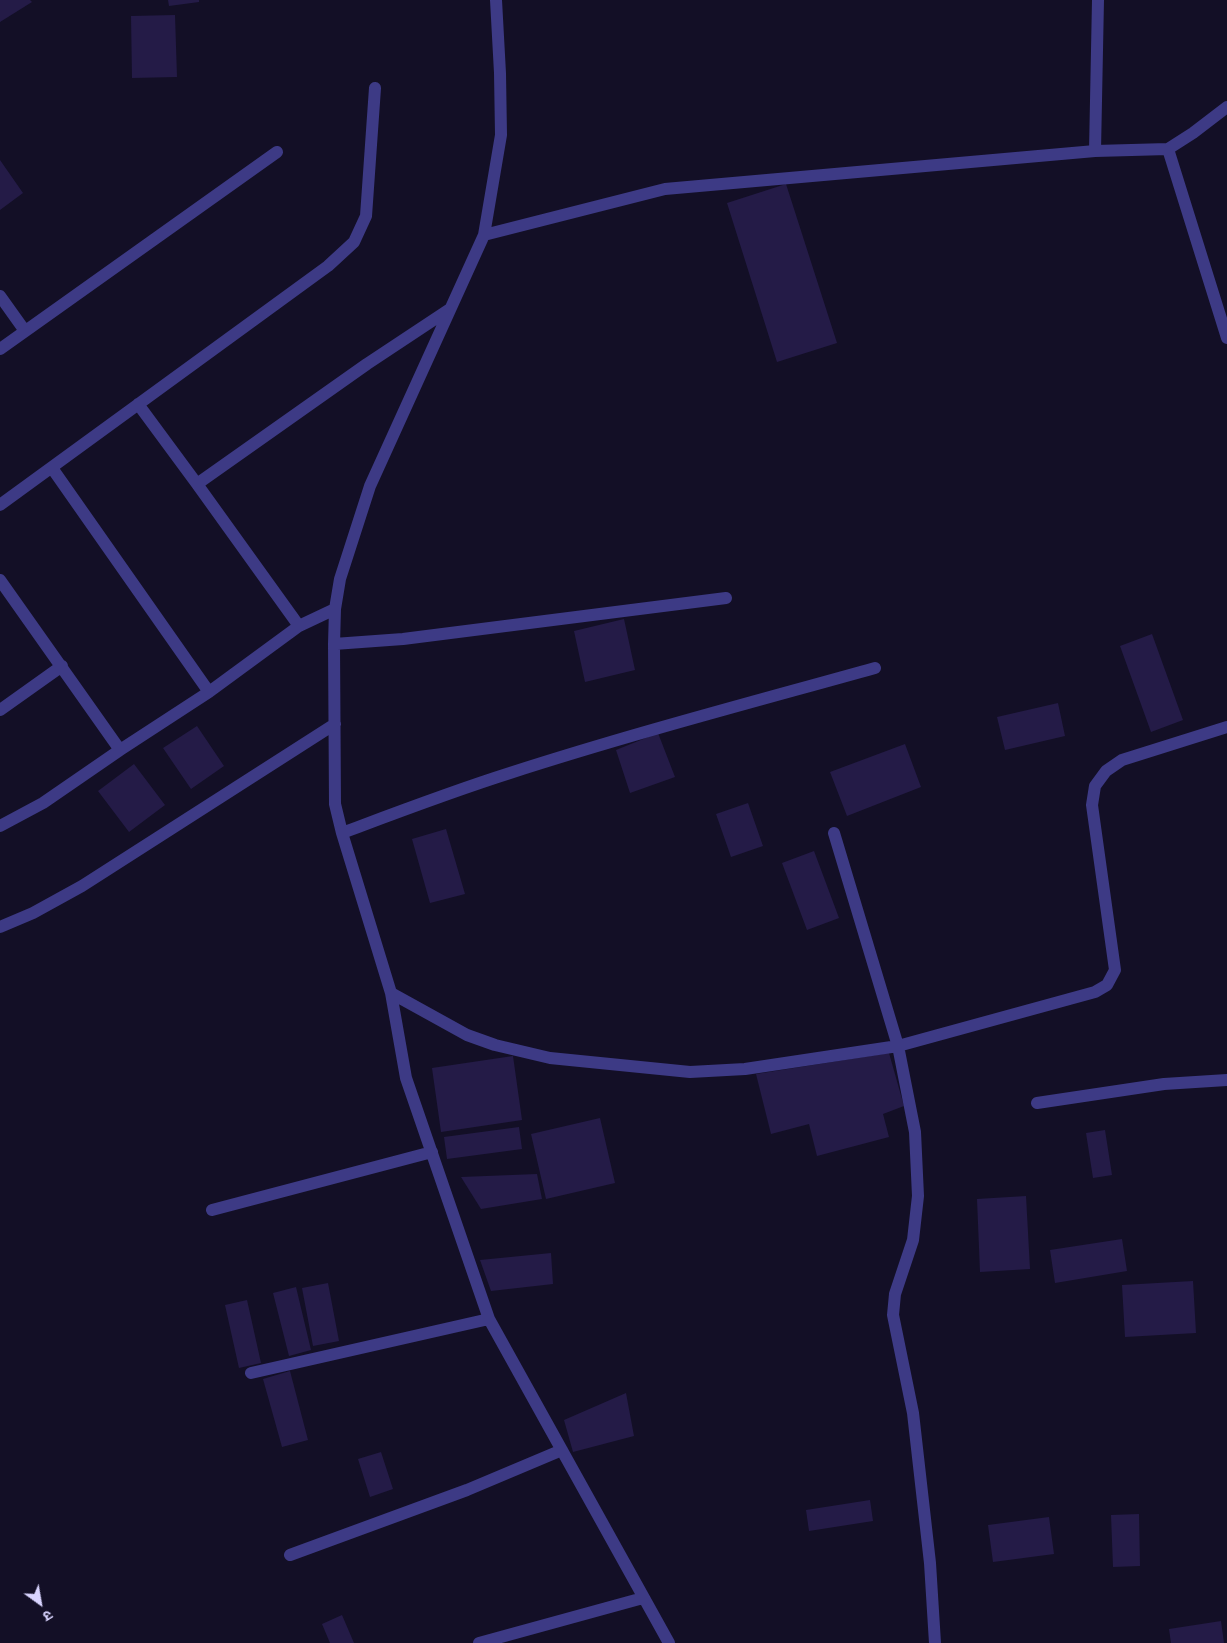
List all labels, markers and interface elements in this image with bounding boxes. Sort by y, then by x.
north arrow [15,1578,65,1628]
text: उ [40,1607,56,1626]

